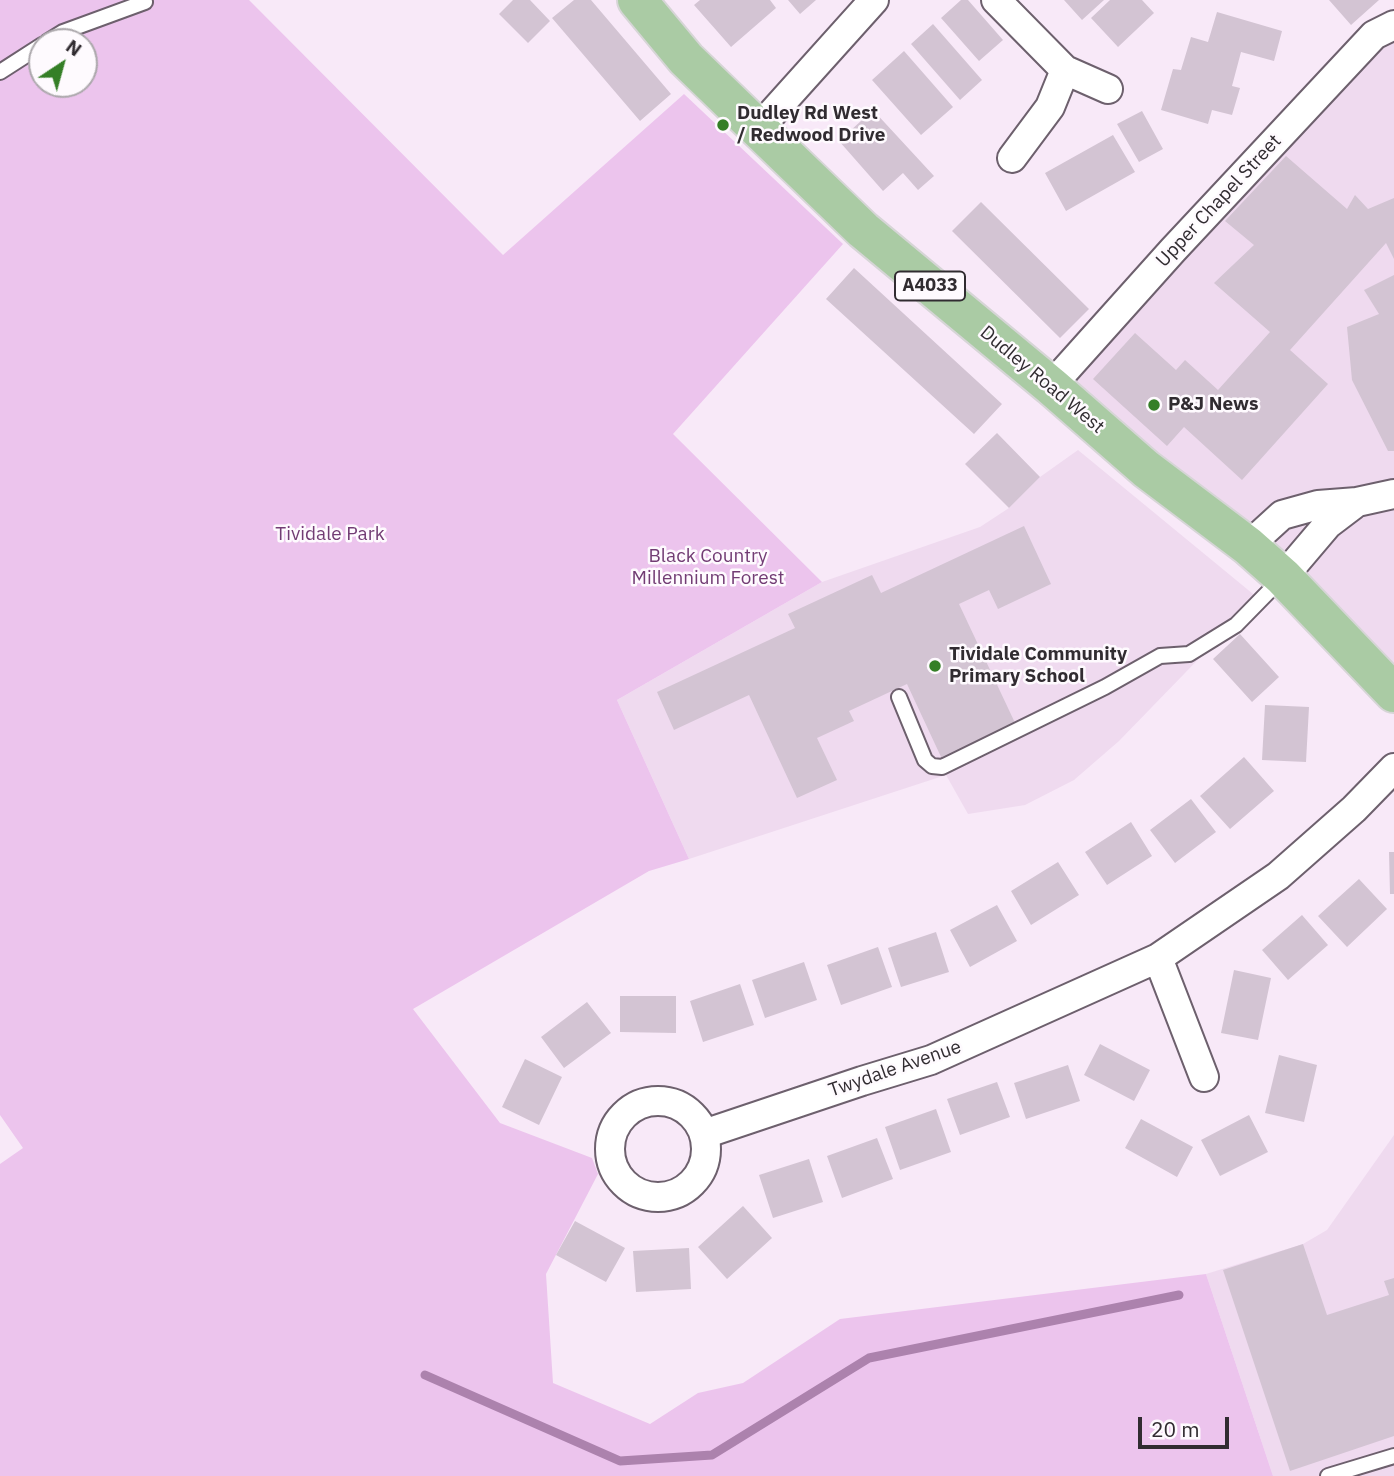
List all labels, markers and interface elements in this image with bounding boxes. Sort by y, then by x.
north arrow [28,28,98,98]
text: N [62,34,87,61]
place label: Dudley Rd West / Redwood Drive [737,103,885,147]
marker: Dudley Rd West / Redwood Drive [715,117,731,133]
street label: Upper Chapel Street [1152,130,1286,272]
road number: A4033 [895,272,965,300]
street label: Dudley Road West [975,321,1109,439]
place label: P&J News [1168,394,1259,416]
marker: P&J News [1146,397,1162,413]
park label: Tividale Park [275,524,385,546]
park label: Black Country Millennium Forest [632,546,784,590]
place label: Tividale Community Primary School [949,644,1127,688]
marker: Tividale Community Primary School [927,658,943,674]
street label: Twydale Avenue [826,1036,964,1102]
scale bar [1142,1402,1233,1446]
text: 20 m [1151,1415,1200,1443]

